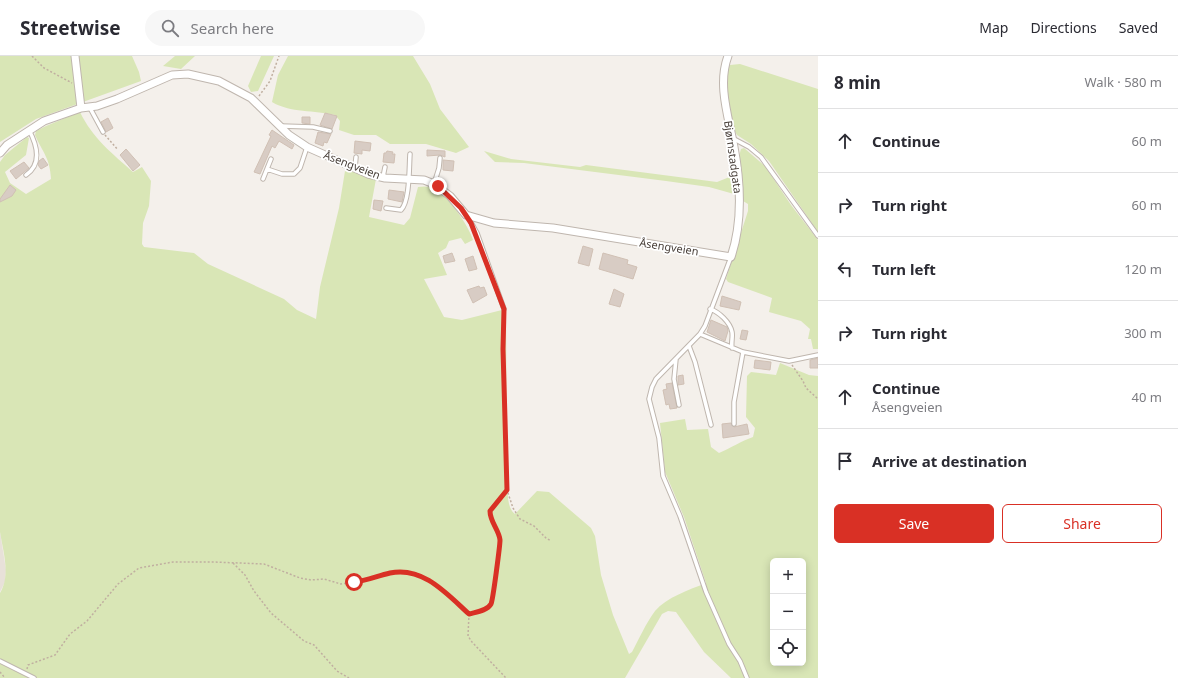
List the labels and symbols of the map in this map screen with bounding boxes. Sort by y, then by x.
street label: Bjørnstadgata [721,120,746,194]
street label: Åsengveien [322,147,383,182]
route end [429,177,447,195]
street label: Åsengveien [638,234,700,259]
route start [345,573,363,591]

